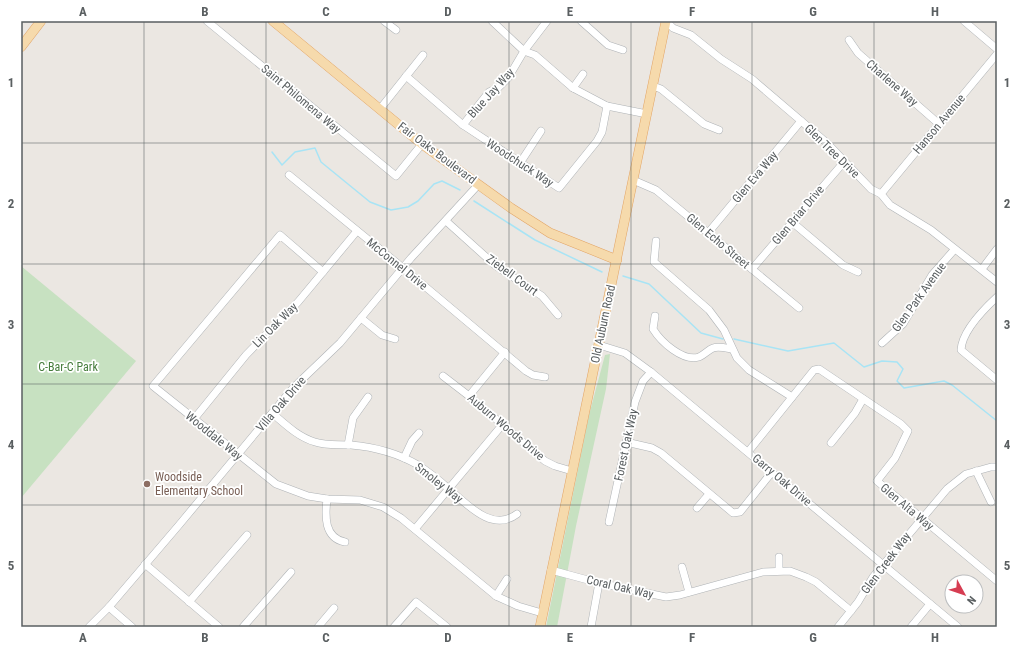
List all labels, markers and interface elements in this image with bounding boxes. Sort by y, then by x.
text: A [79,4,87,19]
text: B [201,4,209,19]
text: C [322,4,330,19]
text: D [444,4,452,19]
text: E [567,4,574,19]
text: F [689,4,695,19]
text: G [809,4,817,19]
text: H [931,4,939,19]
street label: Charlene Way [863,57,921,109]
street label: Saint Philomena Way [258,62,344,136]
street label: Blue Jay Way [465,65,517,121]
text: 1 [8,75,14,90]
text: 1 [1004,75,1010,90]
street label: Hanson Avenue [910,91,968,157]
street label: Fair Oaks Boulevard [395,119,479,187]
street label: Glen Tree Drive [802,121,863,181]
street label: Woodchuck Way [484,136,556,190]
street label: Glen Eva Way [729,148,781,206]
street label: Glen Briar Drive [769,182,827,248]
text: 2 [8,196,15,211]
text: 2 [1004,196,1011,211]
street label: Glen Echo Street [684,211,753,272]
street label: McConnel Drive [364,235,430,293]
street label: Ziebell Court [483,252,541,299]
street label: Glen Park Avenue [889,259,949,335]
street label: Old Auburn Road [588,284,618,364]
street label: Lin Oak Way [250,300,300,350]
text: 3 [8,317,14,332]
text: 3 [1004,317,1010,332]
park label: C-Bar-C Park [38,360,98,374]
street label: Villa Oak Drive [253,373,309,434]
street label: Auburn Woods Drive [465,391,547,463]
street label: Forest Oak Way [612,408,640,482]
street label: Wooddale Way [183,409,245,463]
text: 4 [8,437,15,452]
text: 4 [1004,437,1011,452]
street label: Garry Oak Drive [750,451,815,509]
street label: Smoley Way [412,460,466,506]
place label: Woodside Elementary School [155,470,243,498]
marker: Woodside Elementary School [142,479,152,489]
street label: Glen Alta Way [877,481,937,533]
street label: Glen Creek Way [858,529,914,597]
text: 5 [8,558,15,573]
text: 5 [1004,558,1011,573]
street label: Coral Oak Way [585,573,655,601]
north arrow [944,574,984,614]
text: N [964,593,978,607]
text: A [79,630,87,645]
text: B [201,630,209,645]
text: C [322,630,330,645]
text: D [444,630,452,645]
text: E [567,630,574,645]
text: F [689,630,695,645]
text: G [809,630,817,645]
text: H [931,630,939,645]

